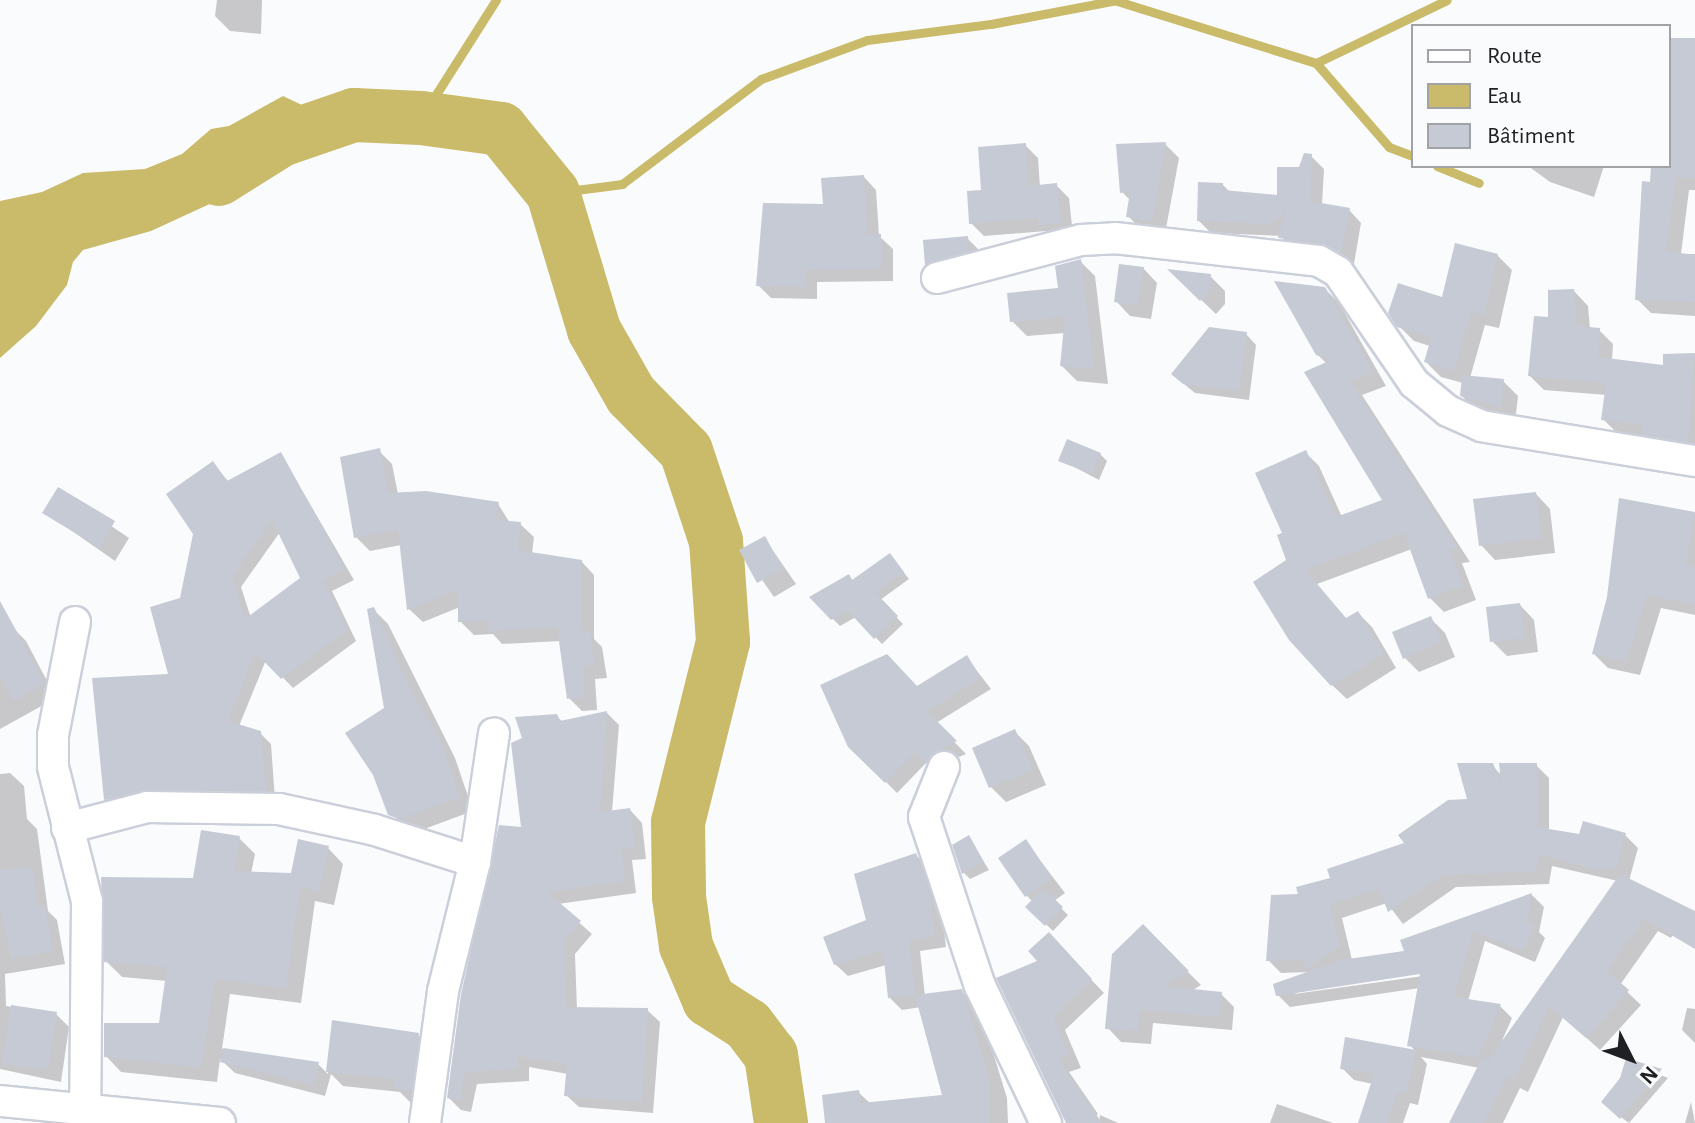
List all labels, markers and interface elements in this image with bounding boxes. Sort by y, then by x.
legend [1411,24,1671,168]
text: Route [1487,44,1542,68]
text: Eau [1487,84,1521,108]
text: Bâtiment [1487,124,1575,148]
north arrow [1591,1019,1671,1099]
text: N [1636,1062,1662,1088]

